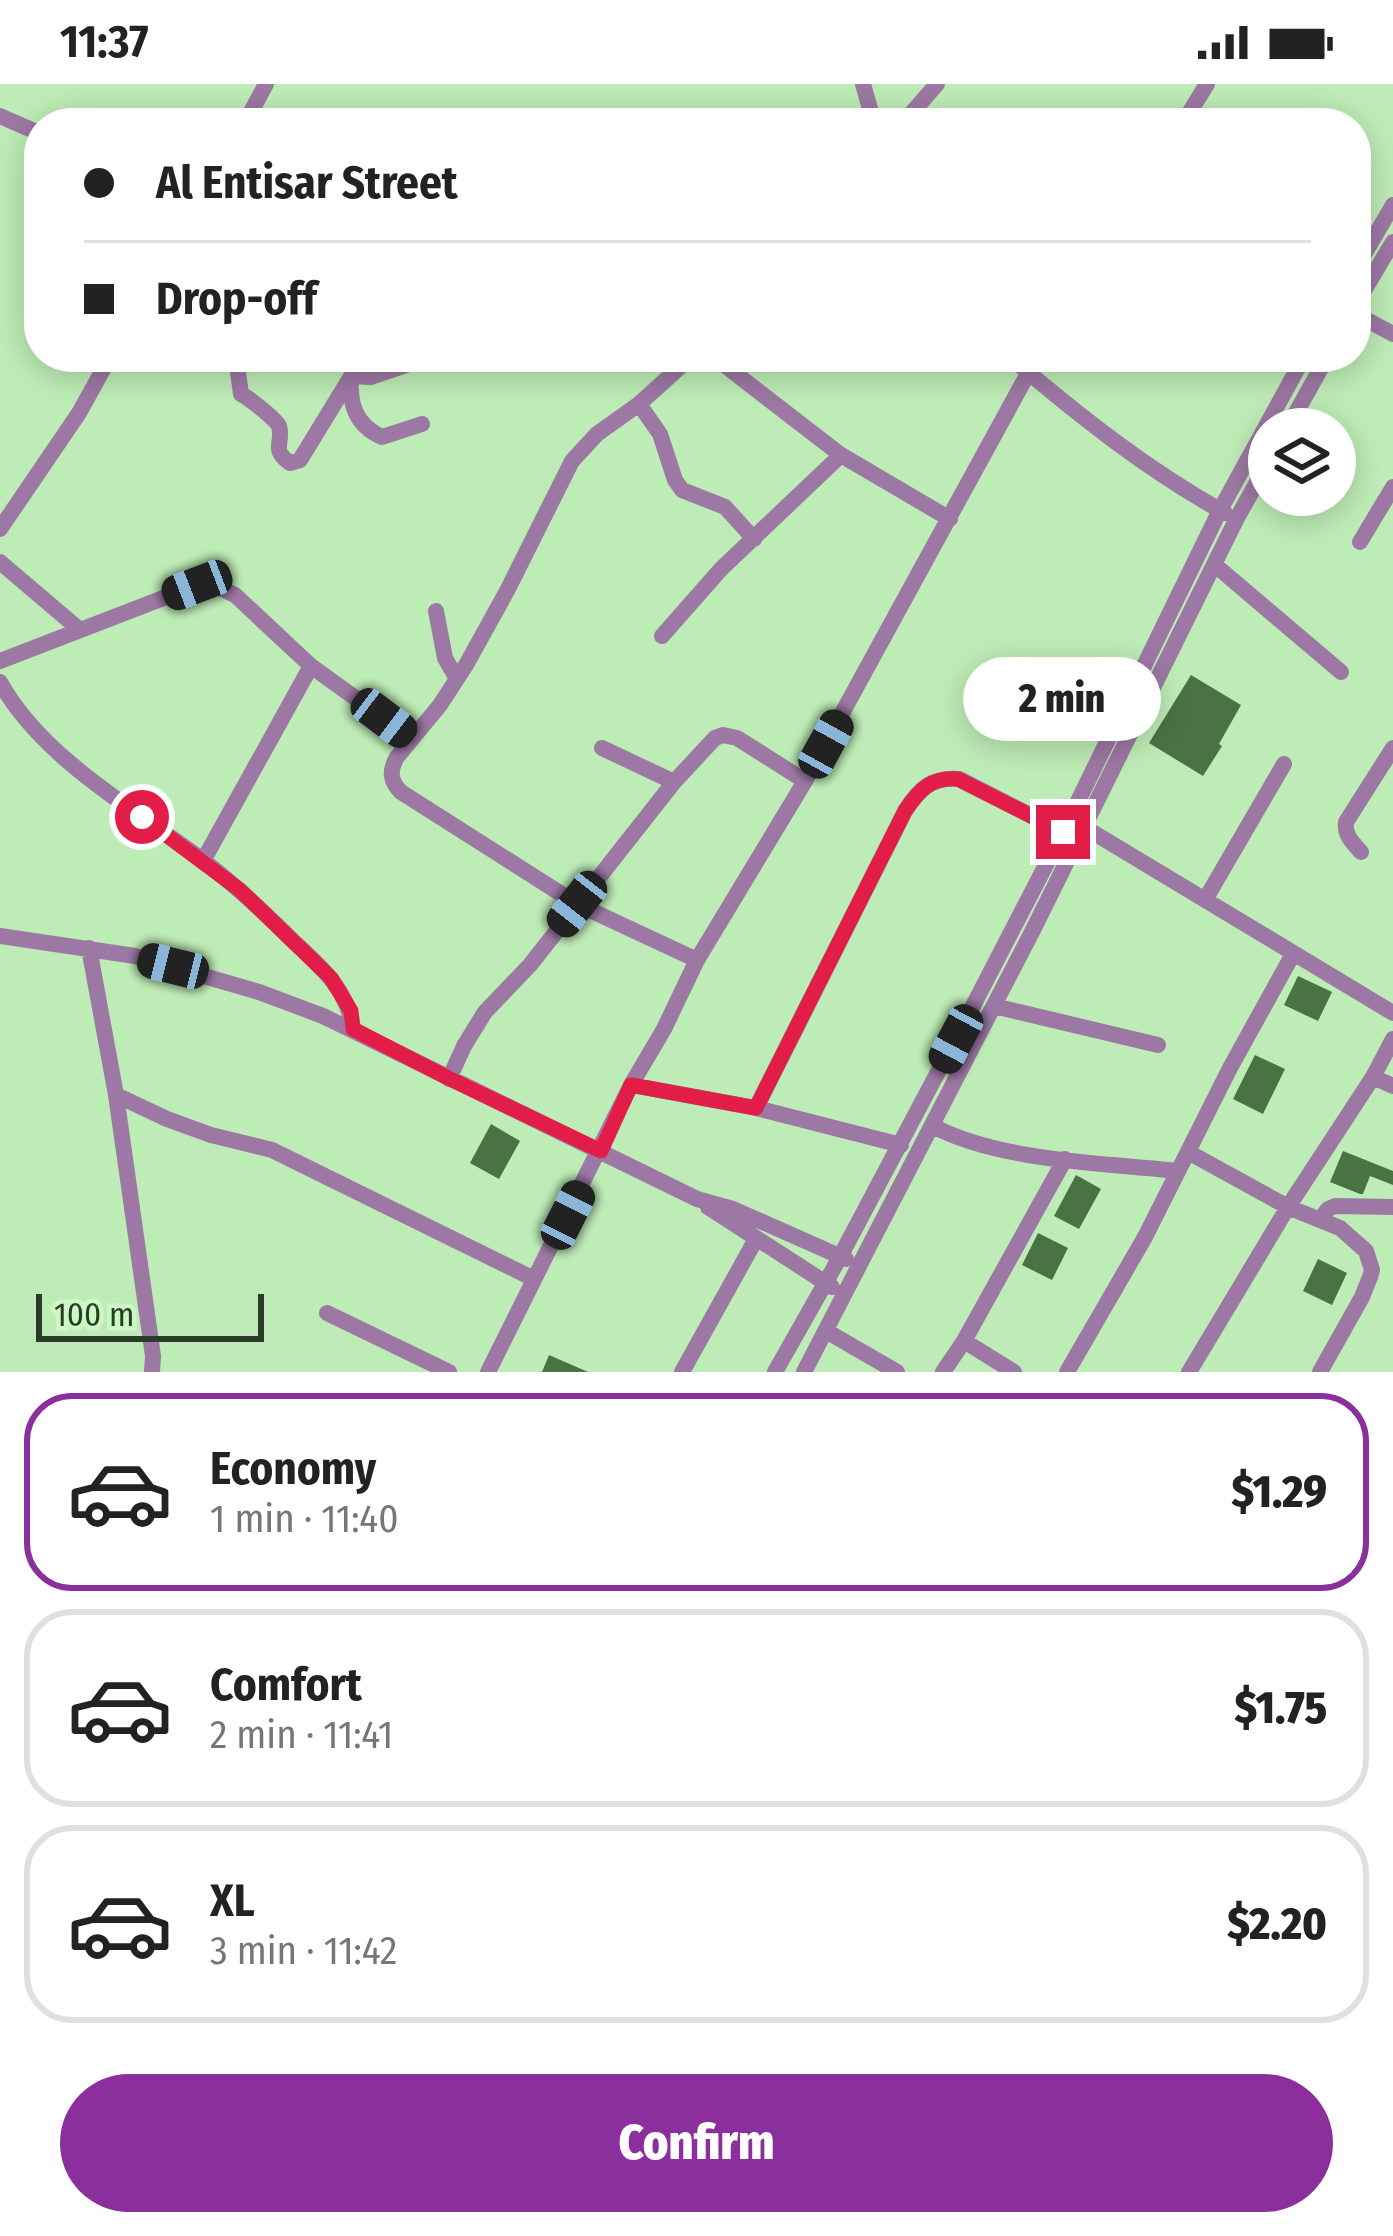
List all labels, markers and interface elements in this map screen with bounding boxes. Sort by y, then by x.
text: 11:37 [60,15,149,69]
text: Al Entisar Street [156,156,458,210]
text: Drop-off [156,272,317,326]
map controls [1248,408,1356,516]
button: layers [1248,408,1356,516]
car [157,555,237,615]
callout: 2 min [964,658,1162,742]
text: 2 min [1019,676,1105,722]
car [344,682,424,754]
car [793,704,859,784]
route start [115,790,169,844]
route end [1036,805,1090,859]
car [541,865,613,943]
car [134,940,212,992]
car [923,999,989,1079]
car [536,1175,600,1255]
scale bar [36,1288,264,1341]
text: 100 m [54,1295,134,1335]
icon: car [66,1438,174,1546]
text: Economy [210,1442,376,1496]
text: $1.29 [1231,1465,1327,1519]
text: 1 min · 11:40 [210,1496,399,1542]
icon: car [66,1654,174,1762]
text: Comfort [210,1658,362,1712]
text: $1.75 [1234,1681,1327,1735]
text: 2 min · 11:41 [210,1712,393,1758]
icon: car [66,1870,174,1978]
text: XL [210,1874,255,1928]
text: $2.20 [1227,1897,1327,1951]
text: 3 min · 11:42 [210,1928,397,1974]
button: Confirm [60,2074,1333,2212]

